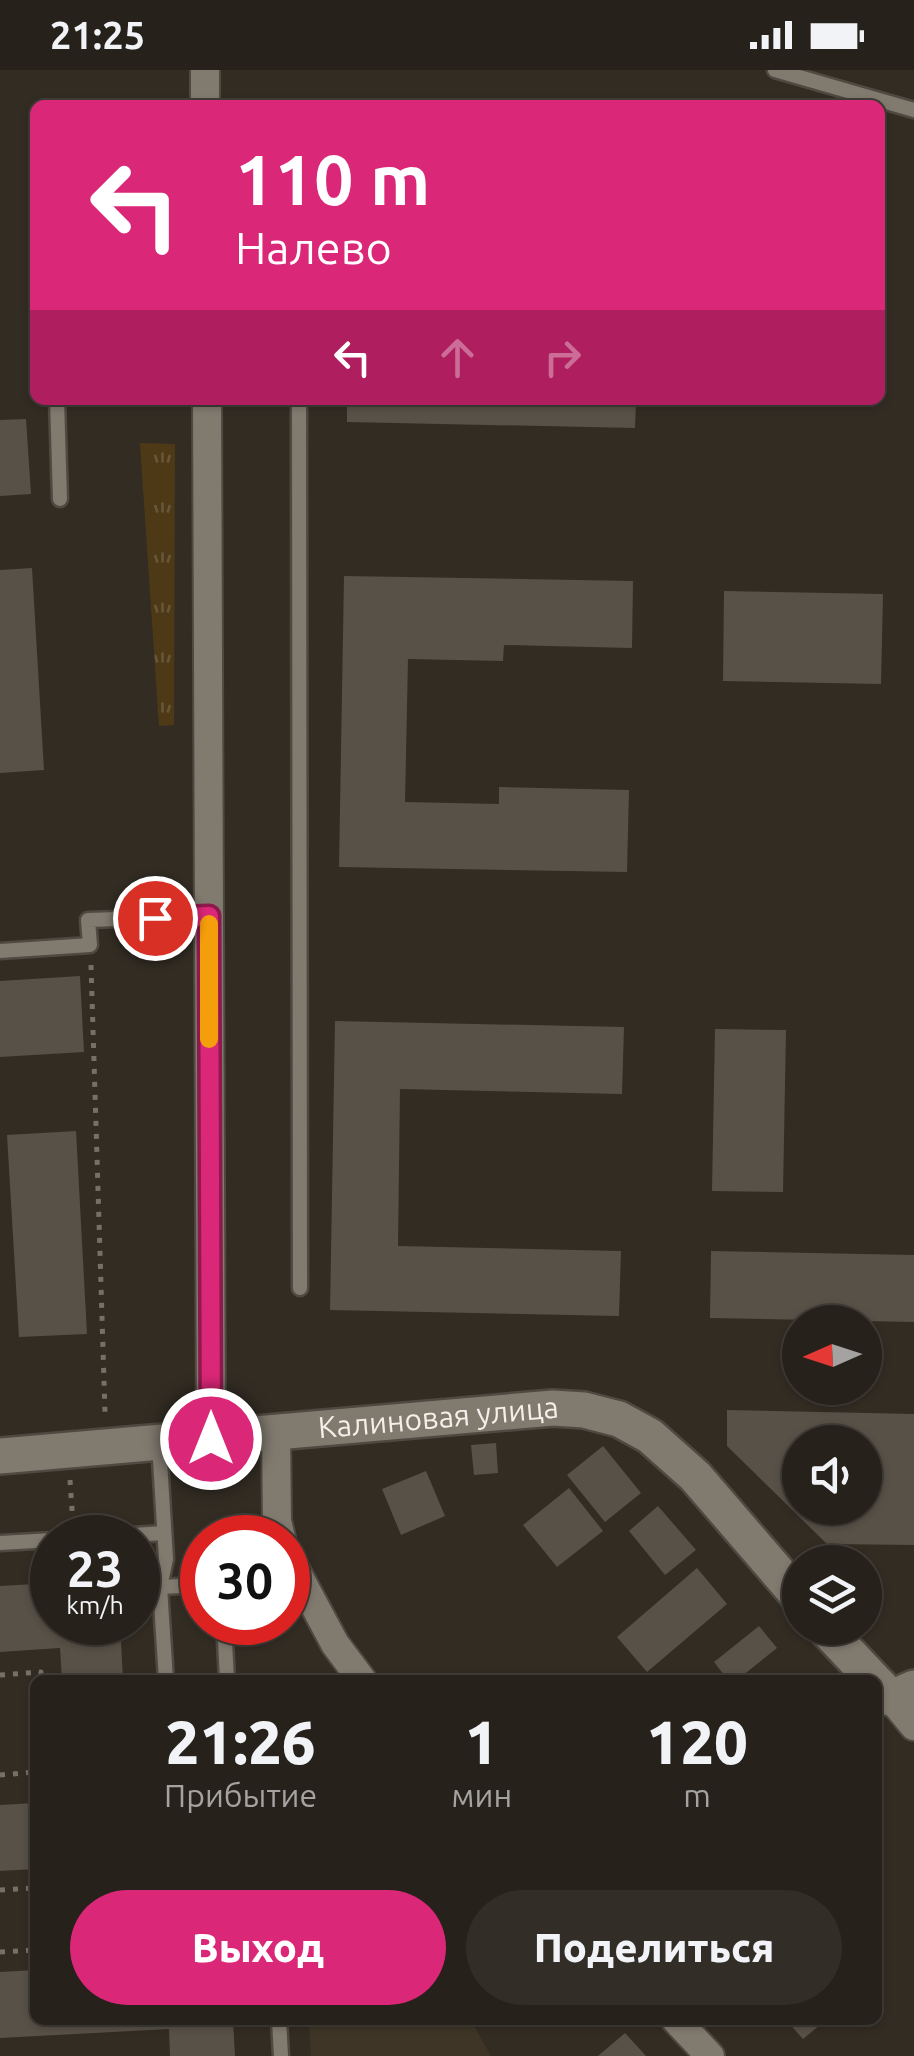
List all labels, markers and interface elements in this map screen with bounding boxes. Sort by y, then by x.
text: 21:25 [50,14,145,56]
icon: left [70,140,200,270]
text: 110 m [235,140,430,218]
text: Налево [235,222,392,273]
icon: left [325,330,380,385]
icon: ahead [430,330,485,385]
icon: right [535,330,590,385]
pin [113,876,198,961]
icon: arrive [128,891,183,946]
north arrow [782,1305,882,1405]
map controls [782,1305,882,1645]
position arrow [159,1387,263,1491]
street label: Калиновая улица [317,1390,560,1444]
button: sound [782,1425,882,1525]
speed limit sign: 30 [180,1515,310,1645]
text: 23 [67,1540,123,1596]
button: layers [782,1545,882,1645]
text: km/h [66,1591,124,1619]
text: 21:26 [166,1708,316,1775]
text: 1 [465,1708,499,1775]
text: 120 [646,1708,748,1775]
text: Прибытие [164,1777,317,1813]
text: мин [451,1777,512,1813]
text: m [683,1777,711,1813]
button: Выход [70,1890,446,2005]
button: Поделиться [466,1890,842,2005]

